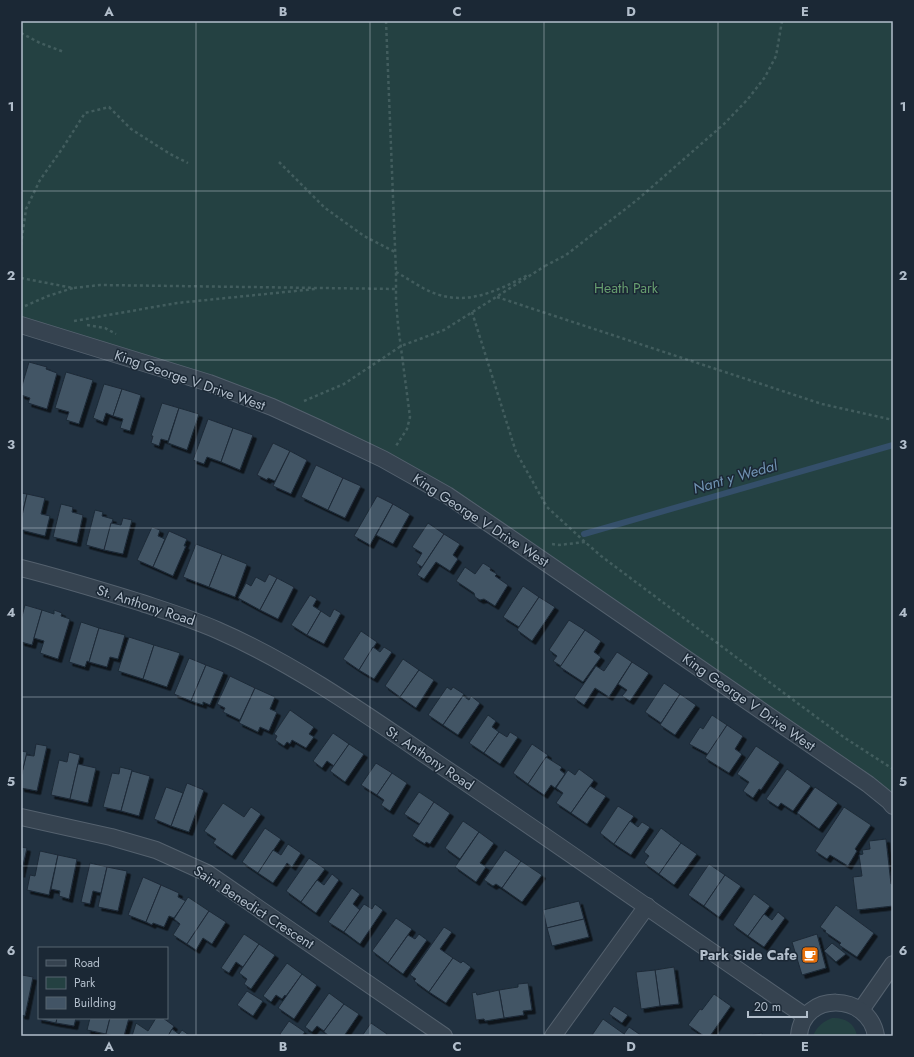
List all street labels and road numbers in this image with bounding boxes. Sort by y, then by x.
street label: King George V Drive West [112,345,269,415]
street label: King George V Drive West [409,468,553,572]
street label: St. Anthony Road [94,580,198,630]
street label: King George V Drive West [678,648,820,756]
street label: St. Anthony Road [382,721,478,795]
street label: Saint Benedict Crescent [190,860,319,954]

